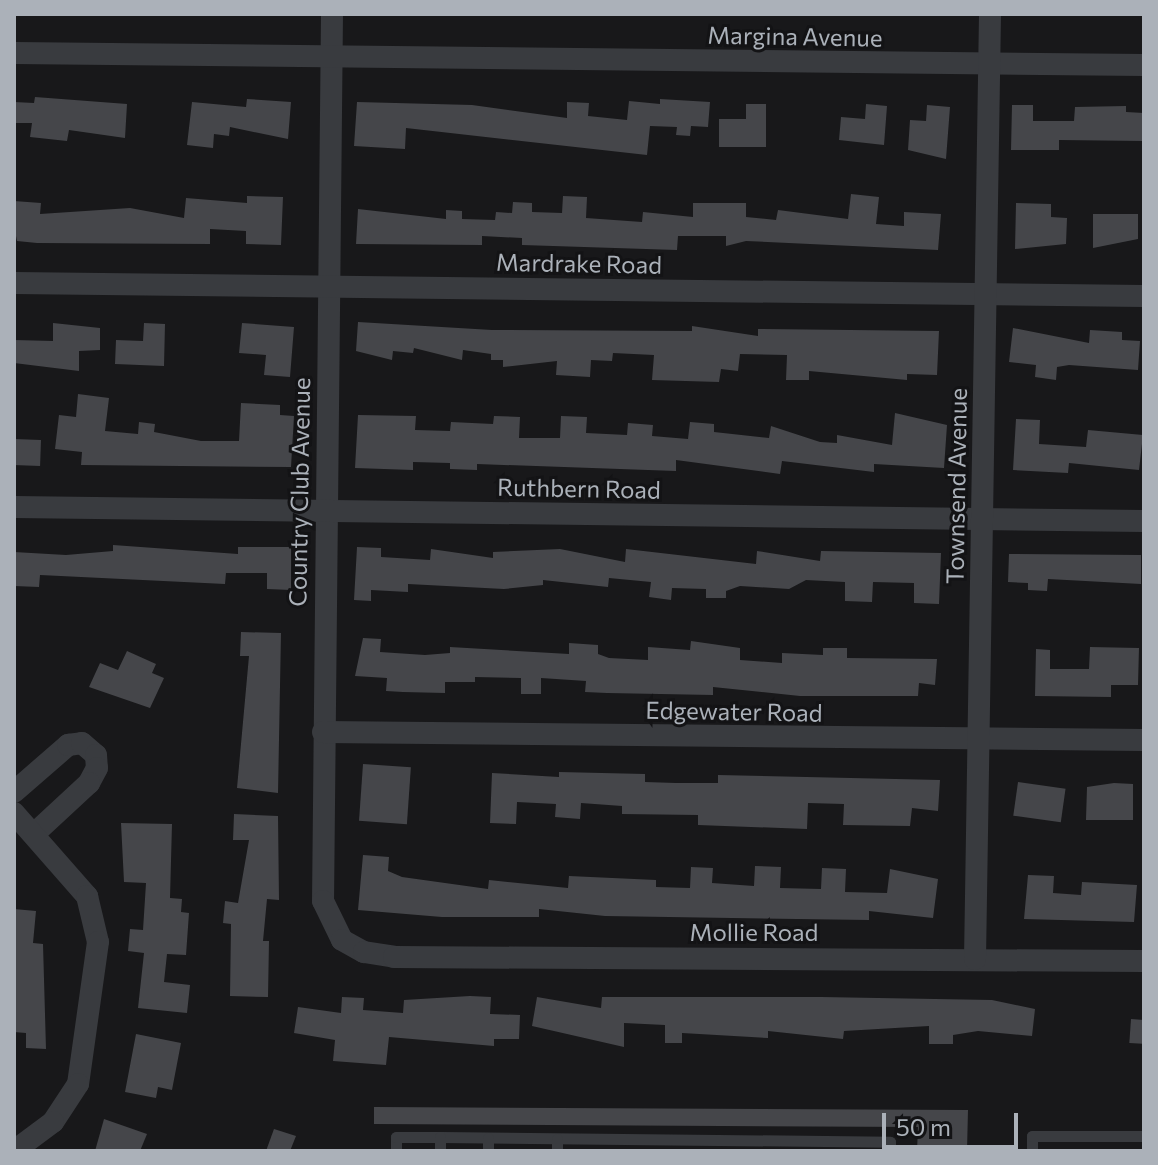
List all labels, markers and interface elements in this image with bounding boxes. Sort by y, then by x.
street label: Margina Avenue [707,20,883,52]
street label: Mardrake Road [496,247,662,279]
street label: Country Club Avenue [283,377,315,607]
street label: Townsend Avenue [940,388,972,584]
street label: Ruthbern Road [497,472,661,504]
street label: Edgewater Road [645,695,823,727]
street label: Mollie Road [690,918,818,946]
scale bar [886,1097,1022,1147]
text: 50 m [896,1112,951,1141]

